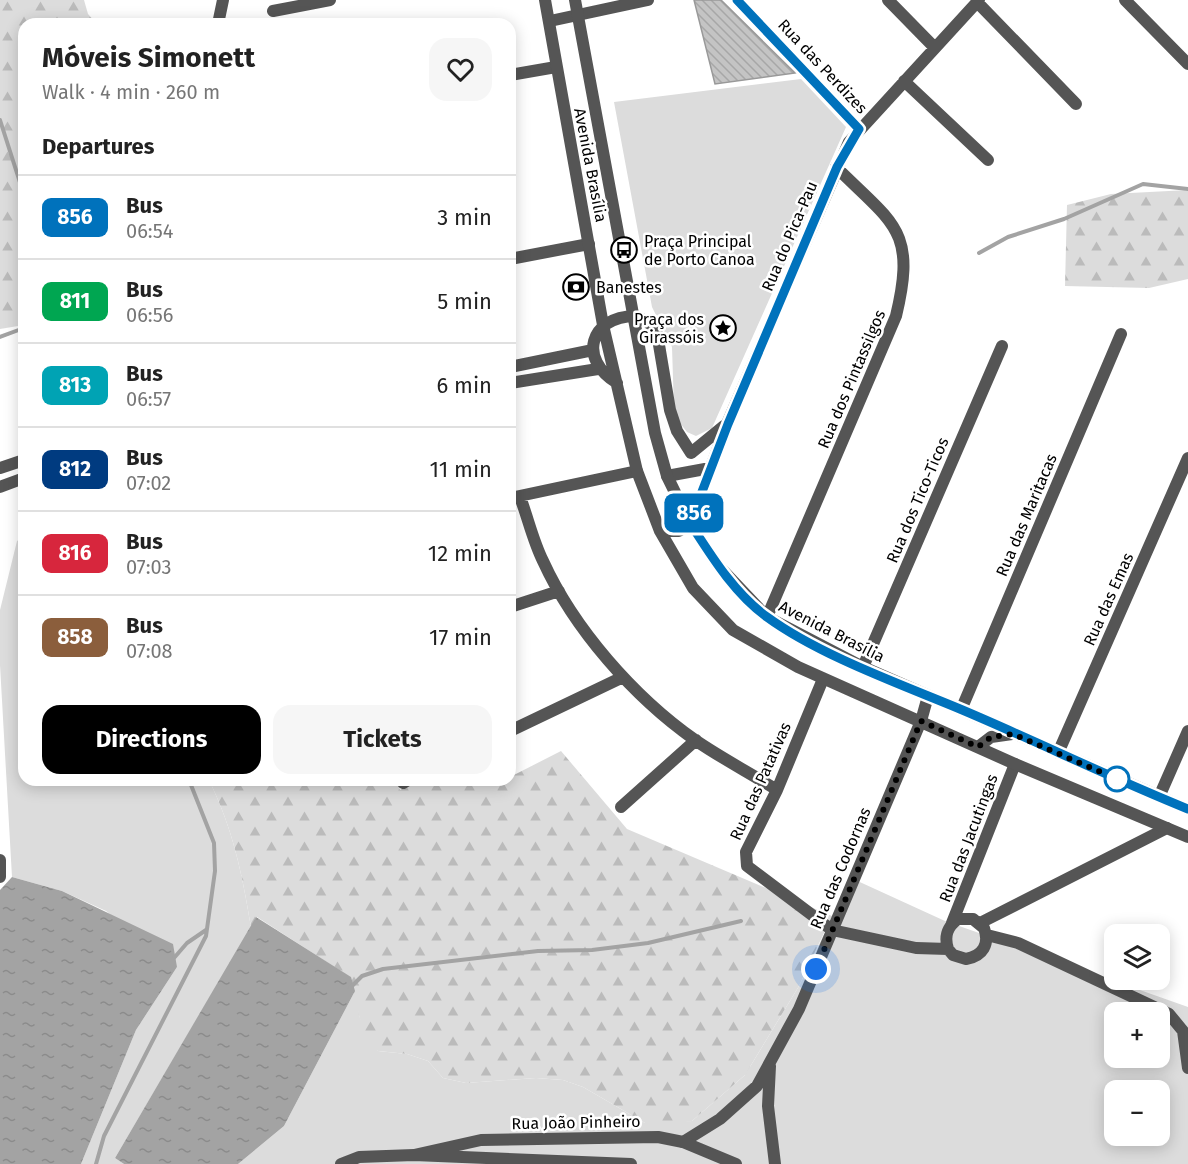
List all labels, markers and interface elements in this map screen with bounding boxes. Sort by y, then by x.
street label: Rua das Perdizes [774,15,871,117]
button: heart [429,38,492,101]
text: Móveis Simonett [42,41,255,74]
text: Walk · 4 min · 260 m [42,80,220,104]
street label: Avenida Brasília [570,106,611,224]
text: Departures [42,133,154,160]
street label: Rua do Pica-Pau [758,178,821,294]
text: Bus [126,192,163,219]
text: 856 [57,204,93,230]
text: 3 min [437,204,492,231]
text: 06:54 [126,219,173,243]
place label: Praça Principal de Porto Canoa [644,232,755,269]
bus stop icon: Praça Principal de Porto Canoa [609,235,639,265]
bank icon: Banestes [561,272,591,302]
text: Bus [126,276,163,303]
place label: Banestes [596,278,662,297]
text: 811 [60,288,90,314]
text: 5 min [437,288,492,315]
text: 06:56 [126,303,173,327]
street label: Rua dos Pintassilgos [814,307,889,451]
place label: Praça dos Girassóis [634,310,704,347]
place icon: Praça dos Girassóis [708,313,738,343]
text: Bus [126,360,163,387]
text: 813 [59,372,91,398]
text: 6 min [436,372,492,399]
text: 06:57 [126,387,171,411]
street label: Rua dos Tico-Ticos [882,435,953,566]
text: Bus [126,444,163,471]
street label: Rua das Maritacas [992,451,1061,579]
text: 812 [59,456,91,482]
text: 11 min [429,456,492,483]
text: 07:02 [126,471,171,495]
line badge: 856 [660,494,728,532]
text: 856 [676,500,712,526]
text: Bus [126,528,163,555]
text: 816 [58,540,92,566]
text: 12 min [428,540,492,567]
street label: Rua das Emas [1079,550,1137,649]
text: 07:03 [126,555,171,579]
street label: Avenida Brasília [776,597,888,666]
text: Bus [126,612,163,639]
text: 858 [57,624,93,650]
text: 17 min [429,624,492,651]
text: 07:08 [126,639,173,663]
button: Directions [42,705,261,774]
button: Tickets [273,705,492,774]
street label: Rua das Patativas [726,719,795,843]
unlabelled marker [1104,766,1130,792]
street label: Rua das Jacutingas [935,771,1002,905]
street label: Rua das Codornas [806,805,875,932]
map controls [1104,924,1170,1146]
button: layers [1104,924,1170,990]
your location [801,954,831,984]
button: + [1104,1002,1170,1068]
button: − [1104,1080,1170,1146]
street label: Rua João Pinheiro [511,1112,641,1133]

